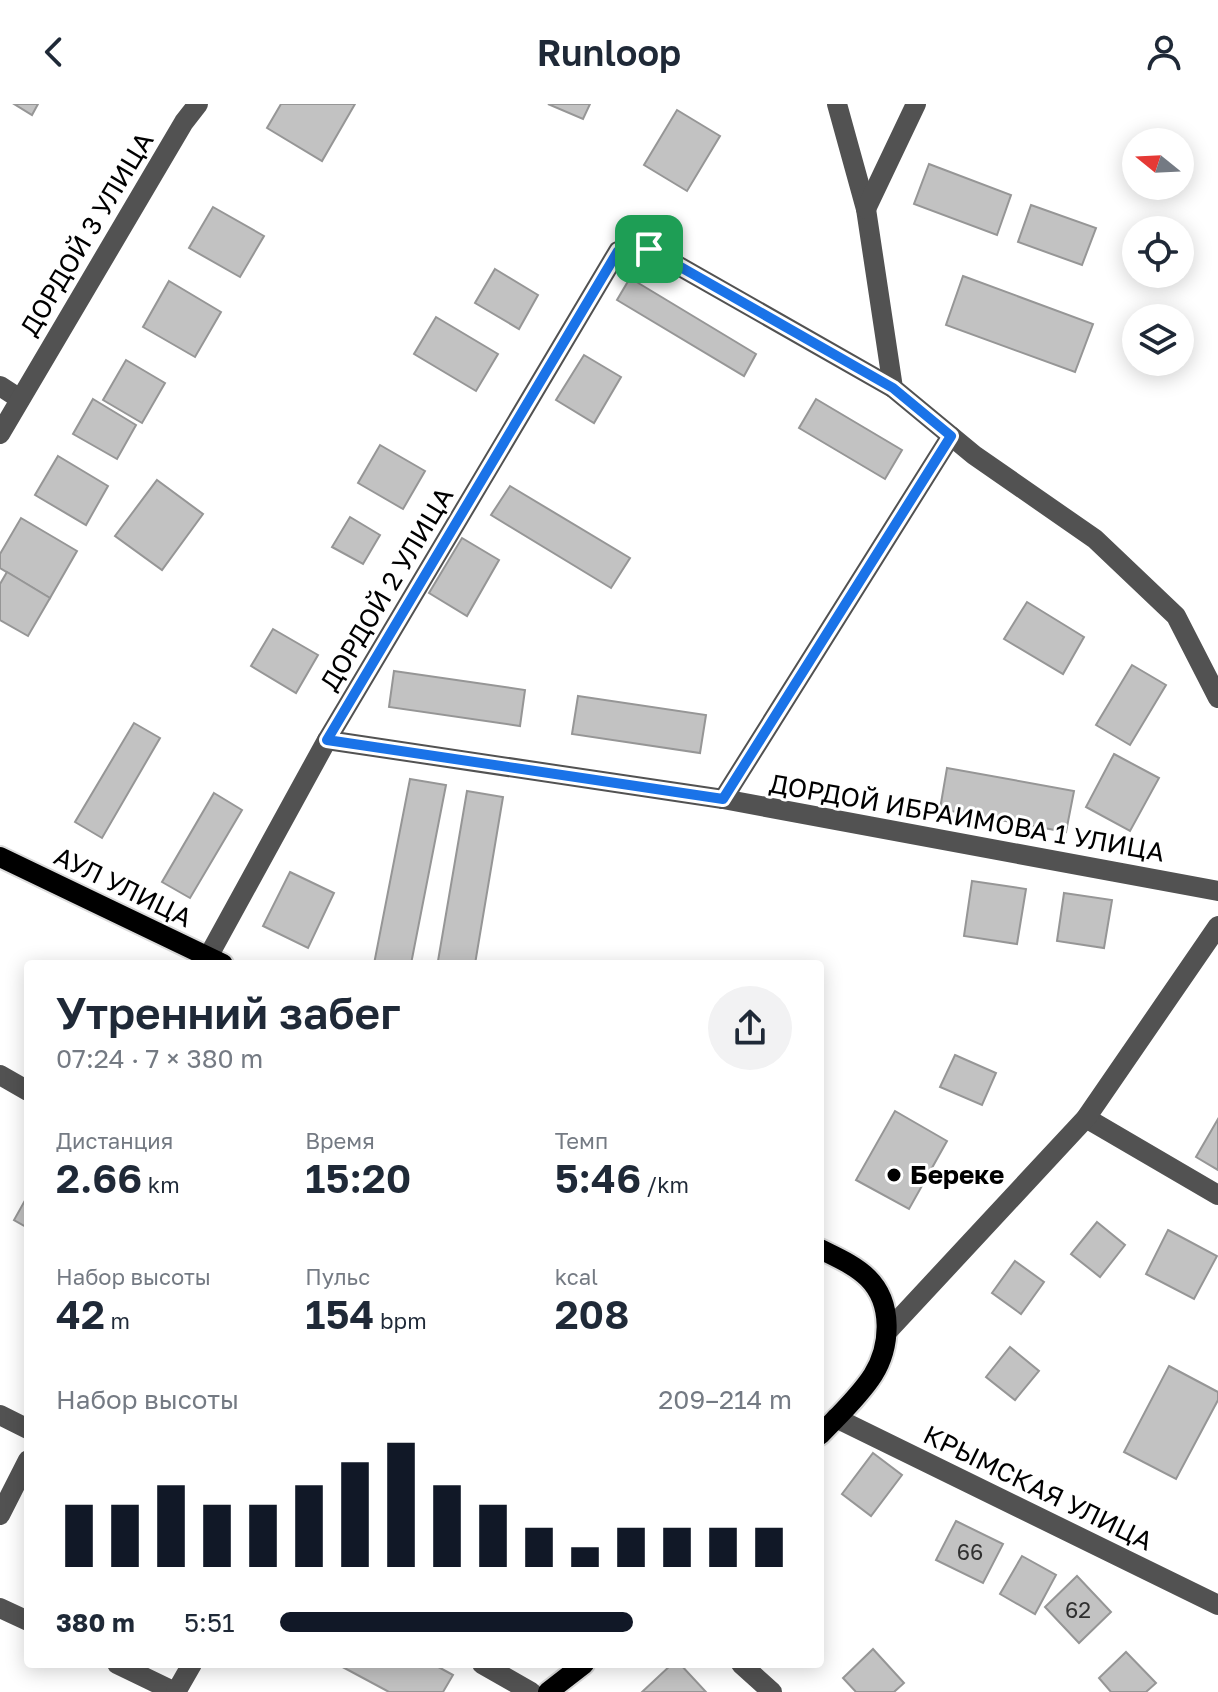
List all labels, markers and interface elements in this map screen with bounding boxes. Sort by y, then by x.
icon: back [32,30,76,74]
icon: person [1142,30,1186,74]
text: Runloop [537,31,681,74]
street label: ДОРДОЙ 3 УЛИЦА [14,126,160,341]
north arrow [1122,128,1194,200]
map controls [1122,128,1194,376]
pin [615,215,683,283]
button: locate [1122,216,1194,288]
icon: arrive [627,227,671,271]
button: layers [1122,304,1194,376]
street label: ДОРДОЙ 2 УЛИЦА [314,482,459,696]
street label: ДОРДОЙ ИБРАИМОВА 1 УЛИЦА [767,767,1167,868]
street label: АУЛ УЛИЦА [49,840,197,933]
text: Утренний забег [56,986,401,1039]
button: share [708,986,792,1070]
text: 07:24 · 7 × 380 m [56,1043,263,1074]
text: Дистанция [56,1127,173,1154]
text: Время [305,1127,375,1154]
text: Темп [555,1127,608,1154]
text: 2.66 [56,1154,142,1202]
text: 15:20 [305,1154,411,1202]
text: 5:46 [555,1154,641,1202]
place label: Береке [910,1159,1004,1190]
marker: Береке [885,1166,903,1184]
text: km [142,1171,180,1198]
text: /km [641,1171,689,1198]
text: Набор высоты [56,1263,211,1290]
text: Пульс [305,1263,370,1290]
text: kcal [555,1263,598,1290]
text: 42 [56,1290,105,1338]
text: 154 [305,1290,375,1338]
text: 208 [555,1290,629,1338]
text: m [105,1307,130,1334]
text: bpm [375,1307,427,1334]
text: Набор высоты [56,1384,239,1415]
text: 209–214 m [658,1384,792,1415]
street label: КРЫМСКАЯ УЛИЦА [919,1419,1158,1557]
house number: 66 [957,1538,983,1565]
house number: 62 [1065,1596,1091,1623]
text: 380 m [56,1607,135,1638]
text: 5:51 [184,1607,235,1638]

